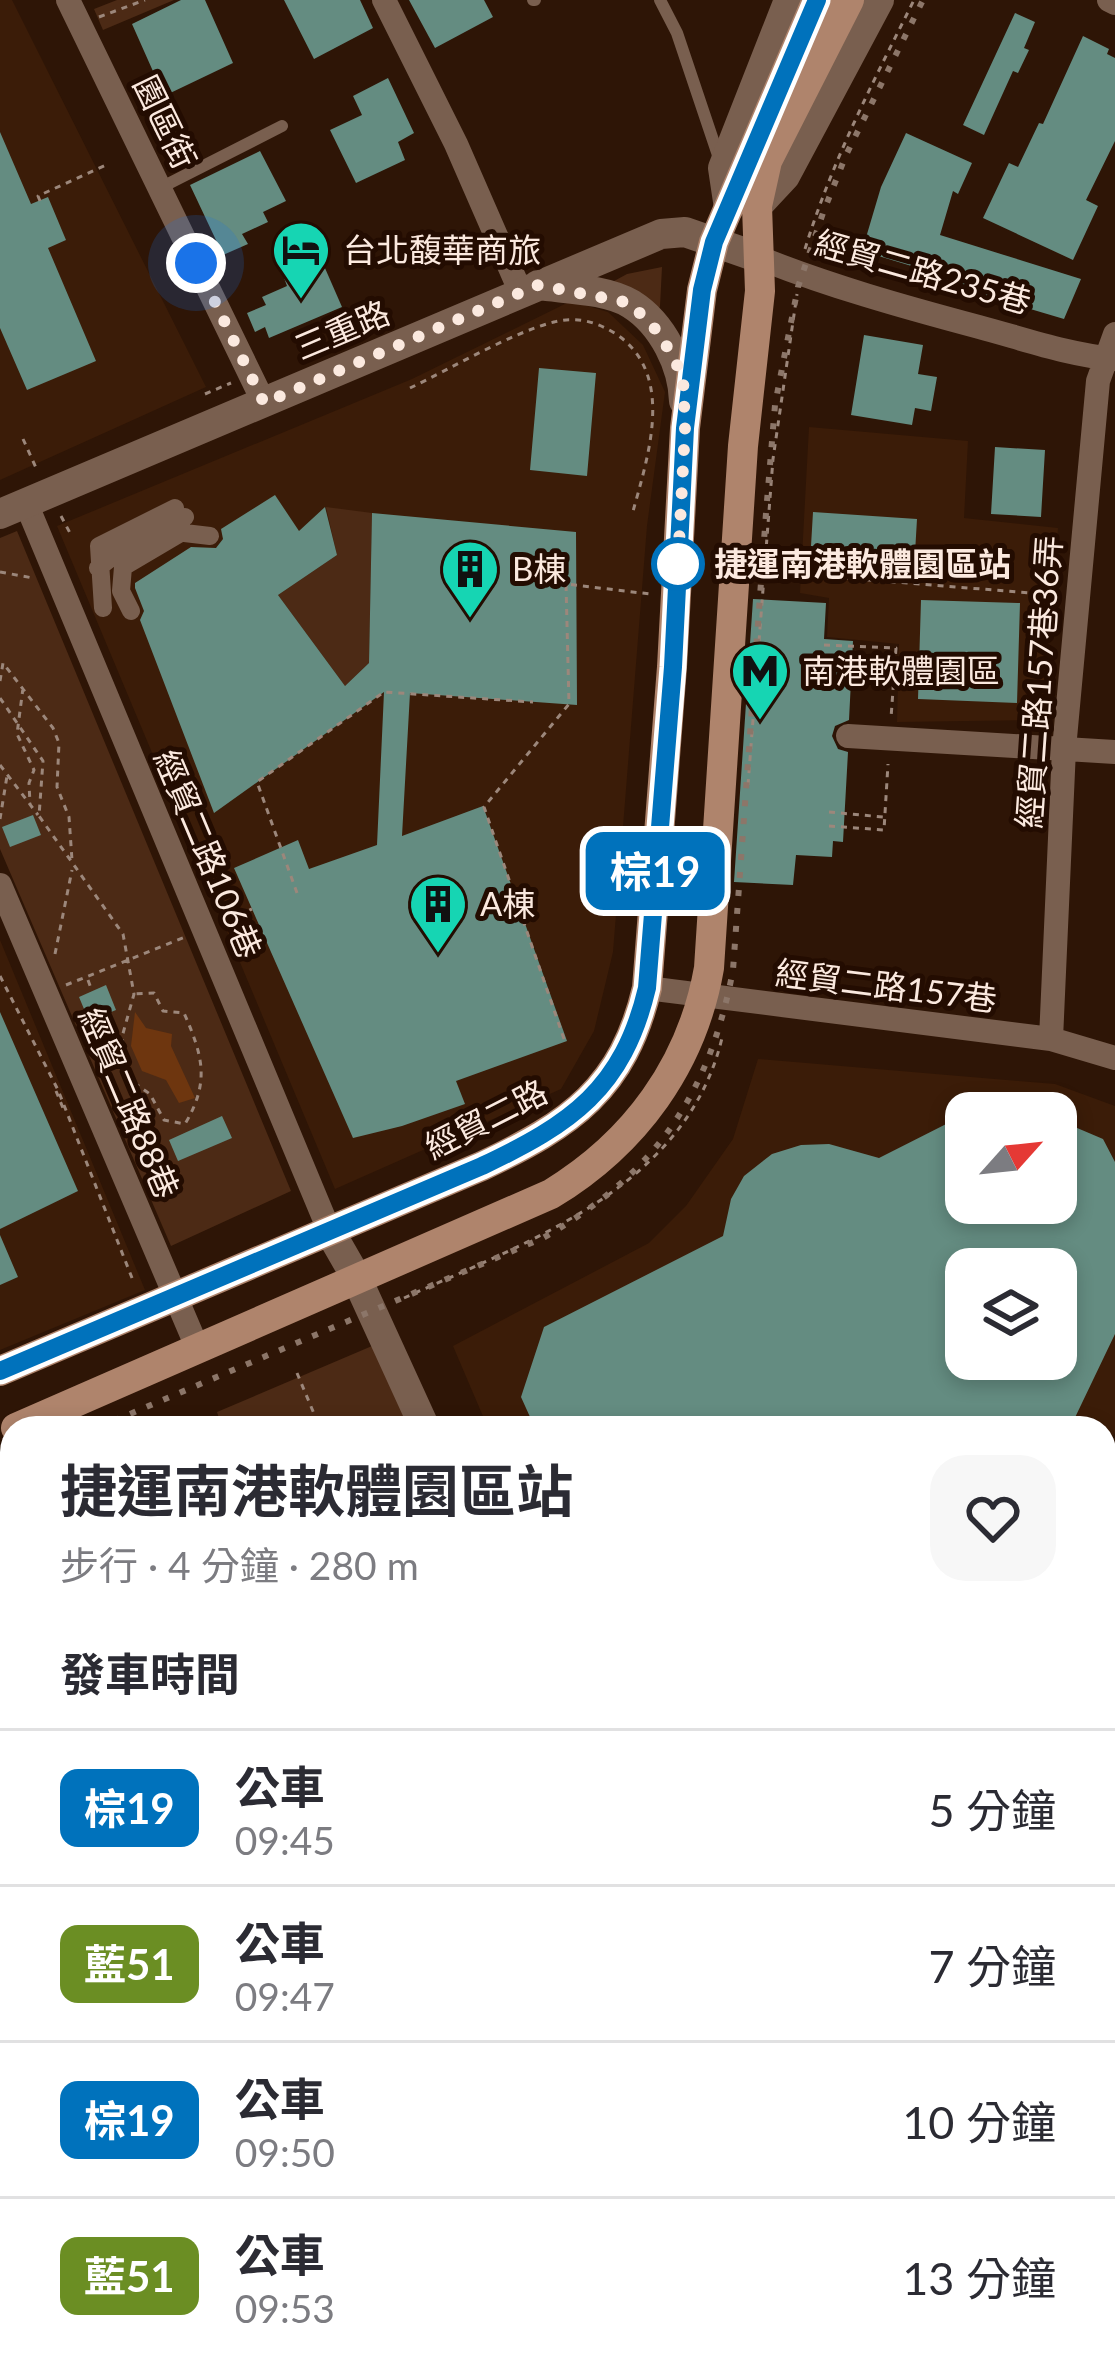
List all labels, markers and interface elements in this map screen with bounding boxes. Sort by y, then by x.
street label: 園區街 [126,68,206,175]
hotel icon: 台北馥華商旅 [270,219,332,301]
street label: 經貿二路235巷 [811,221,1036,321]
place label: 台北馥華商旅 [343,229,541,269]
your location [166,233,226,293]
street label: 三重路 [288,291,395,367]
street label: 經貿二路157巷36弄 [1008,534,1068,830]
building icon: B棟 [439,538,501,620]
marker: 捷運南港軟體園區站 [653,539,703,589]
place label: 捷運南港軟體園區站 [714,543,1011,583]
place label: B棟 [512,548,566,588]
metro station icon: 南港軟體園區 [729,640,791,722]
place label: 南港軟體園區 [802,650,1000,690]
street label: 經貿二路106巷 [147,743,271,964]
line badge: 棕19 [586,832,724,910]
text: 棕19 [610,846,700,896]
building icon: A棟 [407,873,469,955]
place label: A棟 [480,883,535,923]
street label: 經貿二路157巷 [773,952,999,1018]
street label: 經貿二路88巷 [72,1001,188,1204]
street label: 經貿二路 [418,1070,553,1166]
north arrow [945,1092,1077,1224]
map controls [945,1092,1077,1380]
button: layers [945,1248,1077,1380]
button: heart [930,1455,1056,1581]
text: 捷運南港軟體園區站 [60,1456,573,1524]
text: 步行 · 4 分鐘 · 280 m [60,1542,419,1588]
text: 發車時間 [60,1647,240,1701]
text: 公車 [235,1760,325,1814]
text: 棕19 [84,1783,175,1833]
text: 5 分鐘 [928,1783,1056,1837]
text: 09:45 [235,1817,335,1863]
text: 公車 [235,1916,325,1970]
text: 藍51 [84,1939,175,1989]
text: 7 分鐘 [928,1939,1056,1993]
text: 09:47 [235,1973,335,2019]
text: 公車 [235,2072,325,2126]
text: 棕19 [84,2095,175,2145]
text: 10 分鐘 [902,2095,1056,2149]
text: 09:50 [235,2129,335,2175]
text: 公車 [235,2228,325,2282]
text: 藍51 [84,2251,175,2301]
text: 13 分鐘 [902,2251,1056,2305]
text: 09:53 [235,2285,335,2331]

